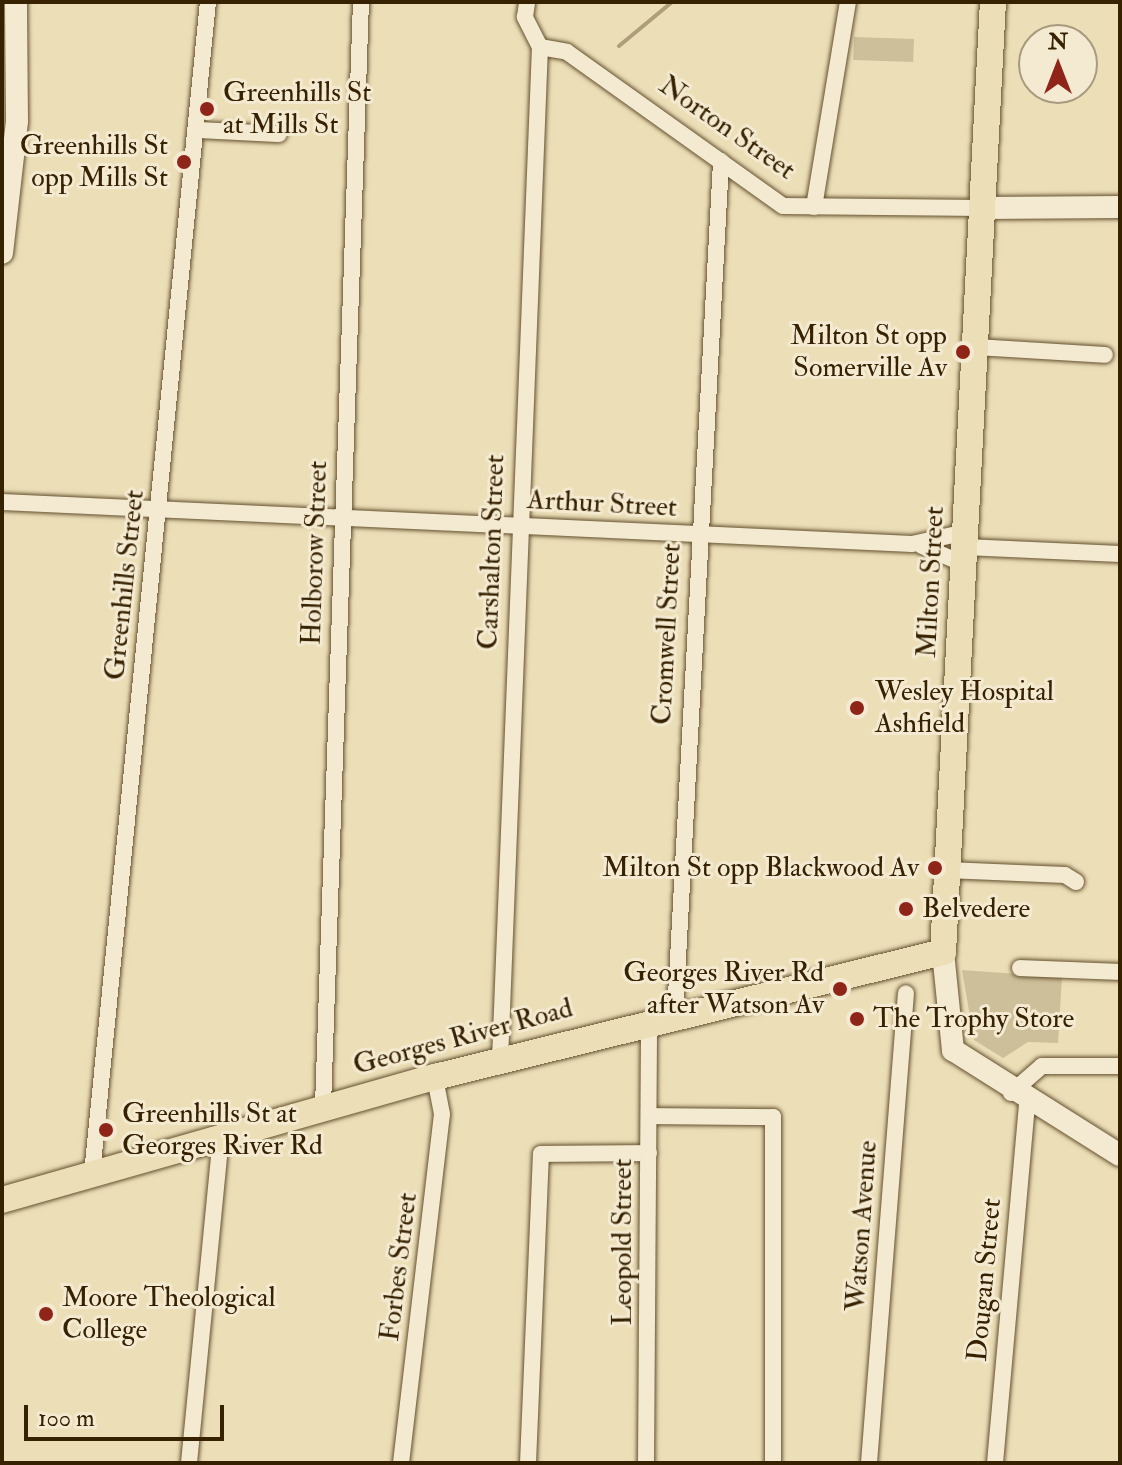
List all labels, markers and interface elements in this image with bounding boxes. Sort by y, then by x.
north arrow [1018,24,1098,104]
text: N [1048,28,1068,56]
street label: Norton Street [652,69,802,187]
place label: Greenhills St at Mills St [223,76,371,142]
marker: Greenhills St at Mills St [198,100,216,118]
place label: Greenhills St opp Mills St [20,129,168,195]
marker: Greenhills St opp Mills St [175,153,193,171]
place label: Milton St opp Somerville Av [790,319,947,385]
marker: Milton St opp Somerville Av [954,343,972,361]
street label: Carshalton Street [472,454,512,650]
street label: Holborow Street [295,460,335,646]
street label: Arthur Street [526,483,678,525]
street label: Greenhills Street [98,488,152,682]
street label: Milton Street [910,505,952,659]
street label: Cromwell Street [645,542,689,726]
place label: Wesley Hospital Ashfield [875,675,1054,741]
marker: Wesley Hospital Ashfield [846,697,868,719]
place label: Milton St opp Blackwood Av [602,851,919,885]
marker: Milton St opp Blackwood Av [926,859,944,877]
place label: Belvedere [922,892,1030,926]
marker: Belvedere [897,900,915,918]
place label: Georges River Rd after Watson Av [623,956,824,1022]
marker: Georges River Rd after Watson Av [831,980,849,998]
street label: Georges River Road [350,992,576,1082]
place label: The Trophy Store [873,1002,1074,1036]
marker: The Trophy Store [848,1010,866,1028]
place label: Greenhills St at Georges River Rd [122,1097,323,1163]
marker: Greenhills St at Georges River Rd [97,1121,115,1139]
street label: Watson Avenue [839,1139,885,1313]
street label: Leopold Street [606,1158,640,1326]
street label: Forbes Street [373,1191,425,1343]
street label: Dougan Street [961,1197,1009,1363]
place label: Moore Theological College [62,1281,276,1347]
marker: Moore Theological College [37,1305,55,1323]
scale bar [28,1389,228,1439]
text: 100 m [38,1403,95,1434]

